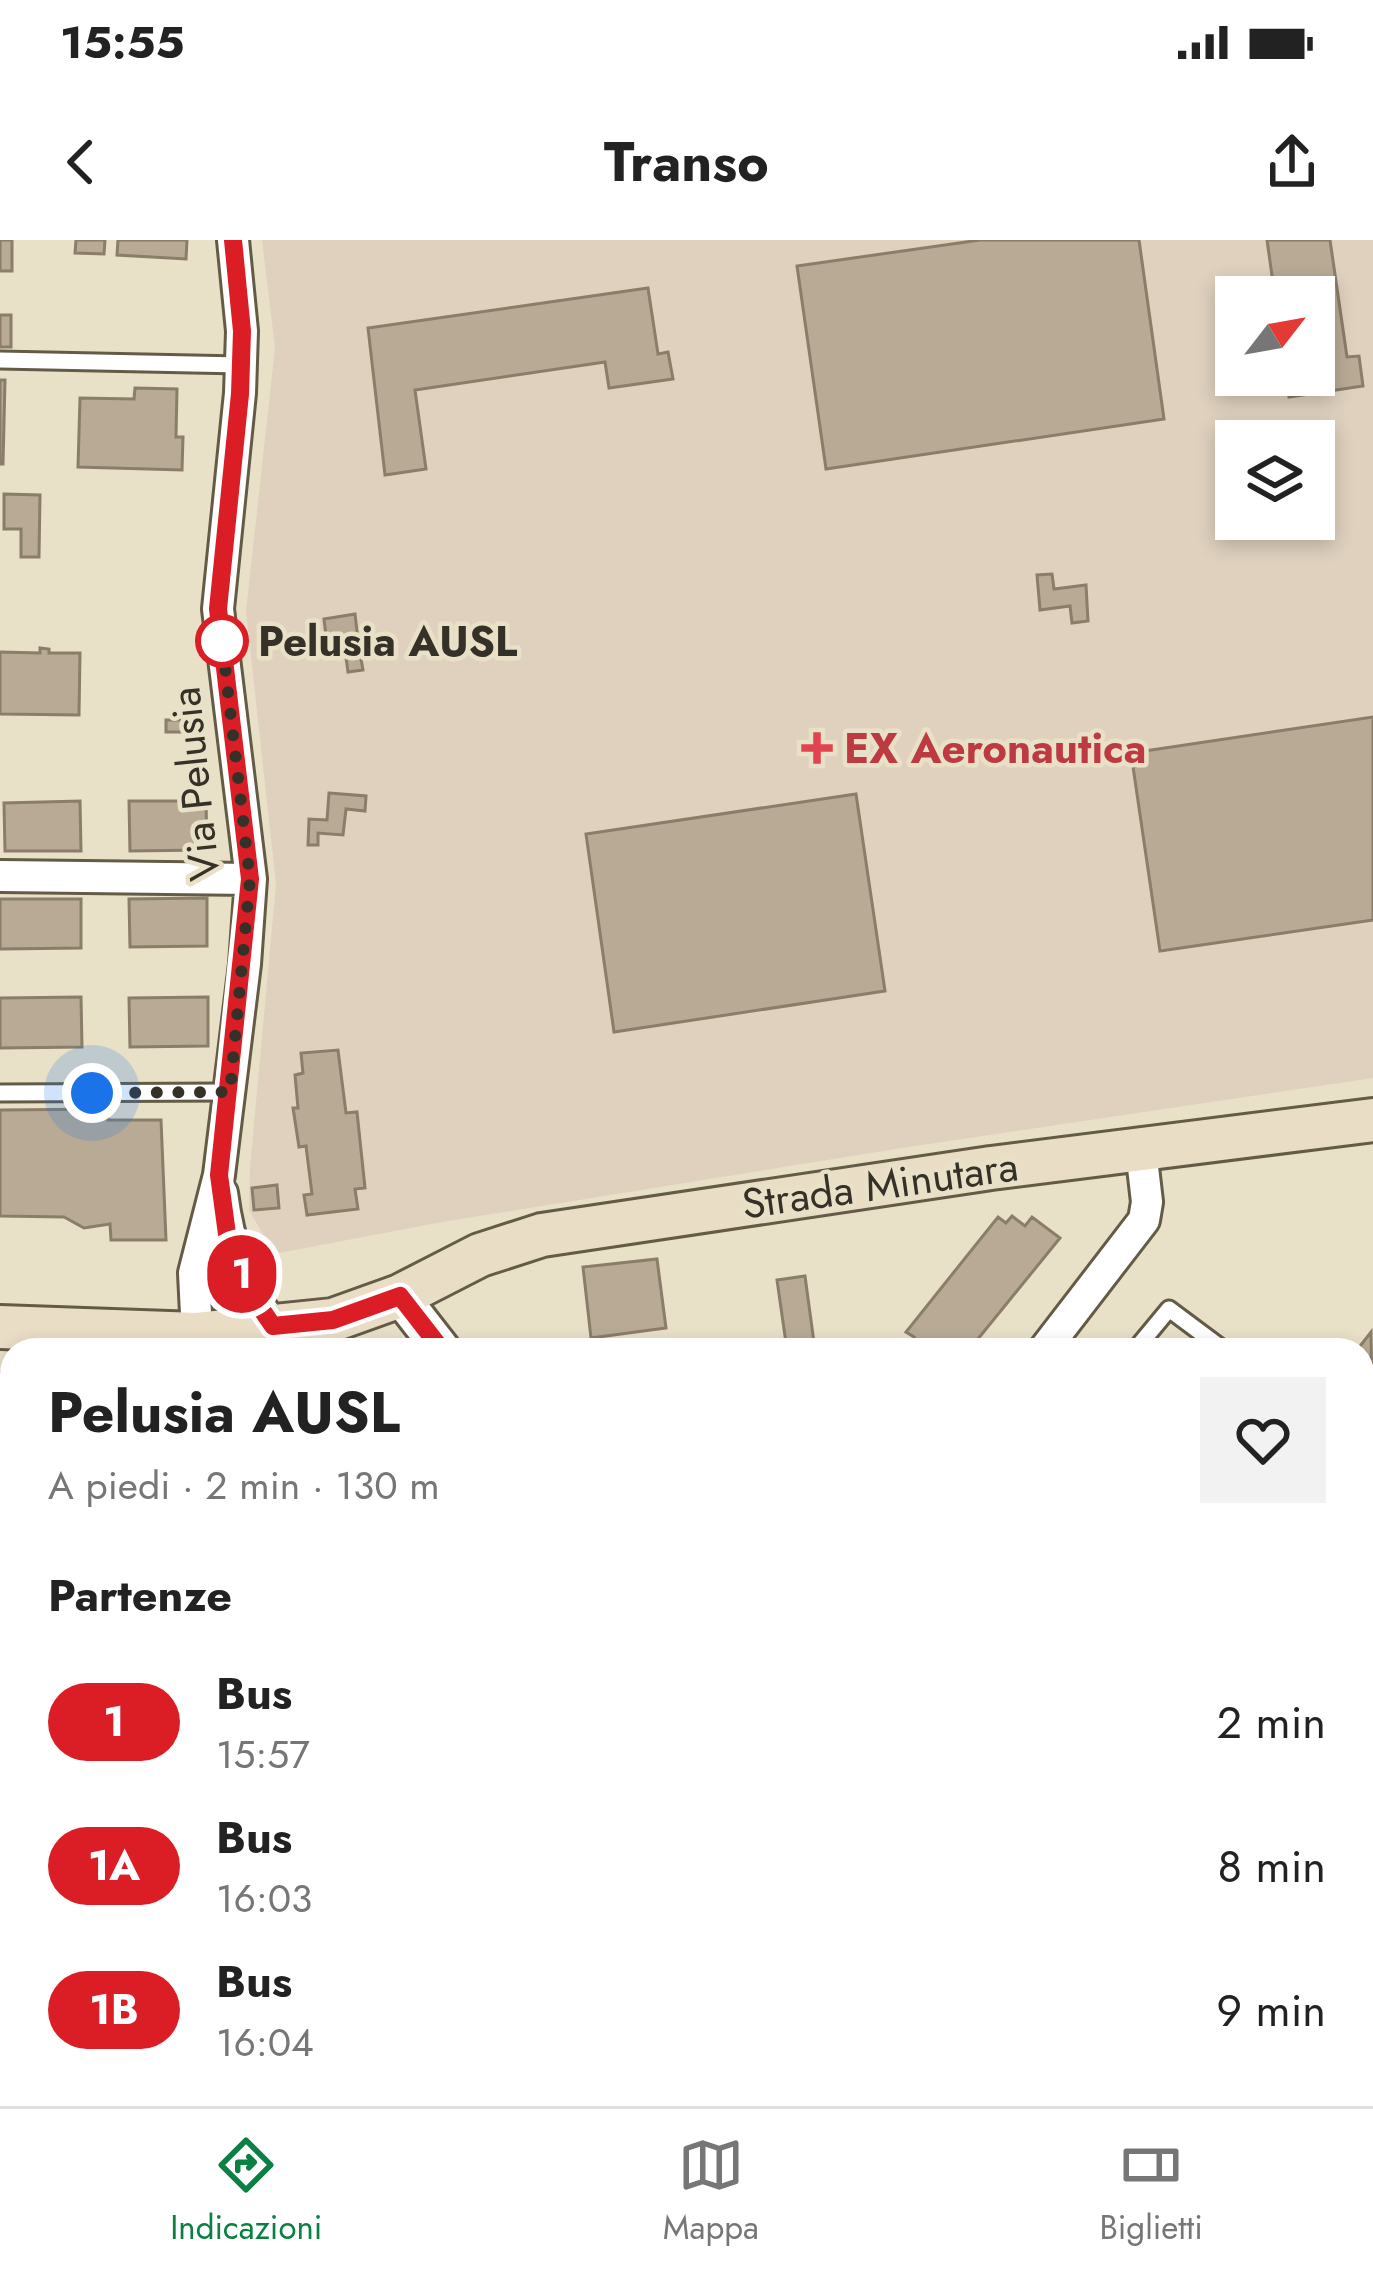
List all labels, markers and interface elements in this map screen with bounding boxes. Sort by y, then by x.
text: 15:55 [60,10,184,75]
text: Transo [604,123,769,201]
icon: back [48,129,114,195]
icon: share [1259,129,1325,195]
north arrow [1215,276,1335,396]
map controls [1215,276,1335,540]
button: layers [1215,420,1335,540]
place label: Pelusia AUSL [258,611,518,672]
marker: Pelusia AUSL [197,616,247,666]
street label: Via Pelusia [154,684,236,884]
place label: EX Aeronautica [844,718,1146,779]
marker: EX Aeronautica [801,732,833,764]
your location [62,1063,122,1123]
street label: Strada Minutara [738,1135,1022,1235]
line badge: 1 [203,1235,281,1313]
text: 1 [231,1243,253,1304]
text: Pelusia AUSL [48,1371,400,1453]
button: heart [1200,1377,1326,1503]
text: A piedi · 2 min · 130 m [48,1457,440,1514]
text: Partenze [48,1563,232,1628]
text: Bus [216,1661,292,1726]
text: 2 min [1216,1690,1326,1755]
text: 1 [103,1691,125,1752]
text: 15:57 [216,1726,310,1783]
text: Bus [216,1805,292,1870]
text: 8 min [1218,1834,1326,1899]
text: 1A [88,1835,140,1896]
text: 16:03 [216,1870,312,1927]
text: Bus [216,1949,292,2014]
text: 9 min [1216,1978,1326,2043]
text: 1B [89,1979,139,2040]
text: 16:04 [216,2014,314,2071]
tab: Indicazioni [170,2132,322,2251]
tab: Mappa [663,2132,759,2251]
tab: Biglietti [1099,2132,1203,2251]

